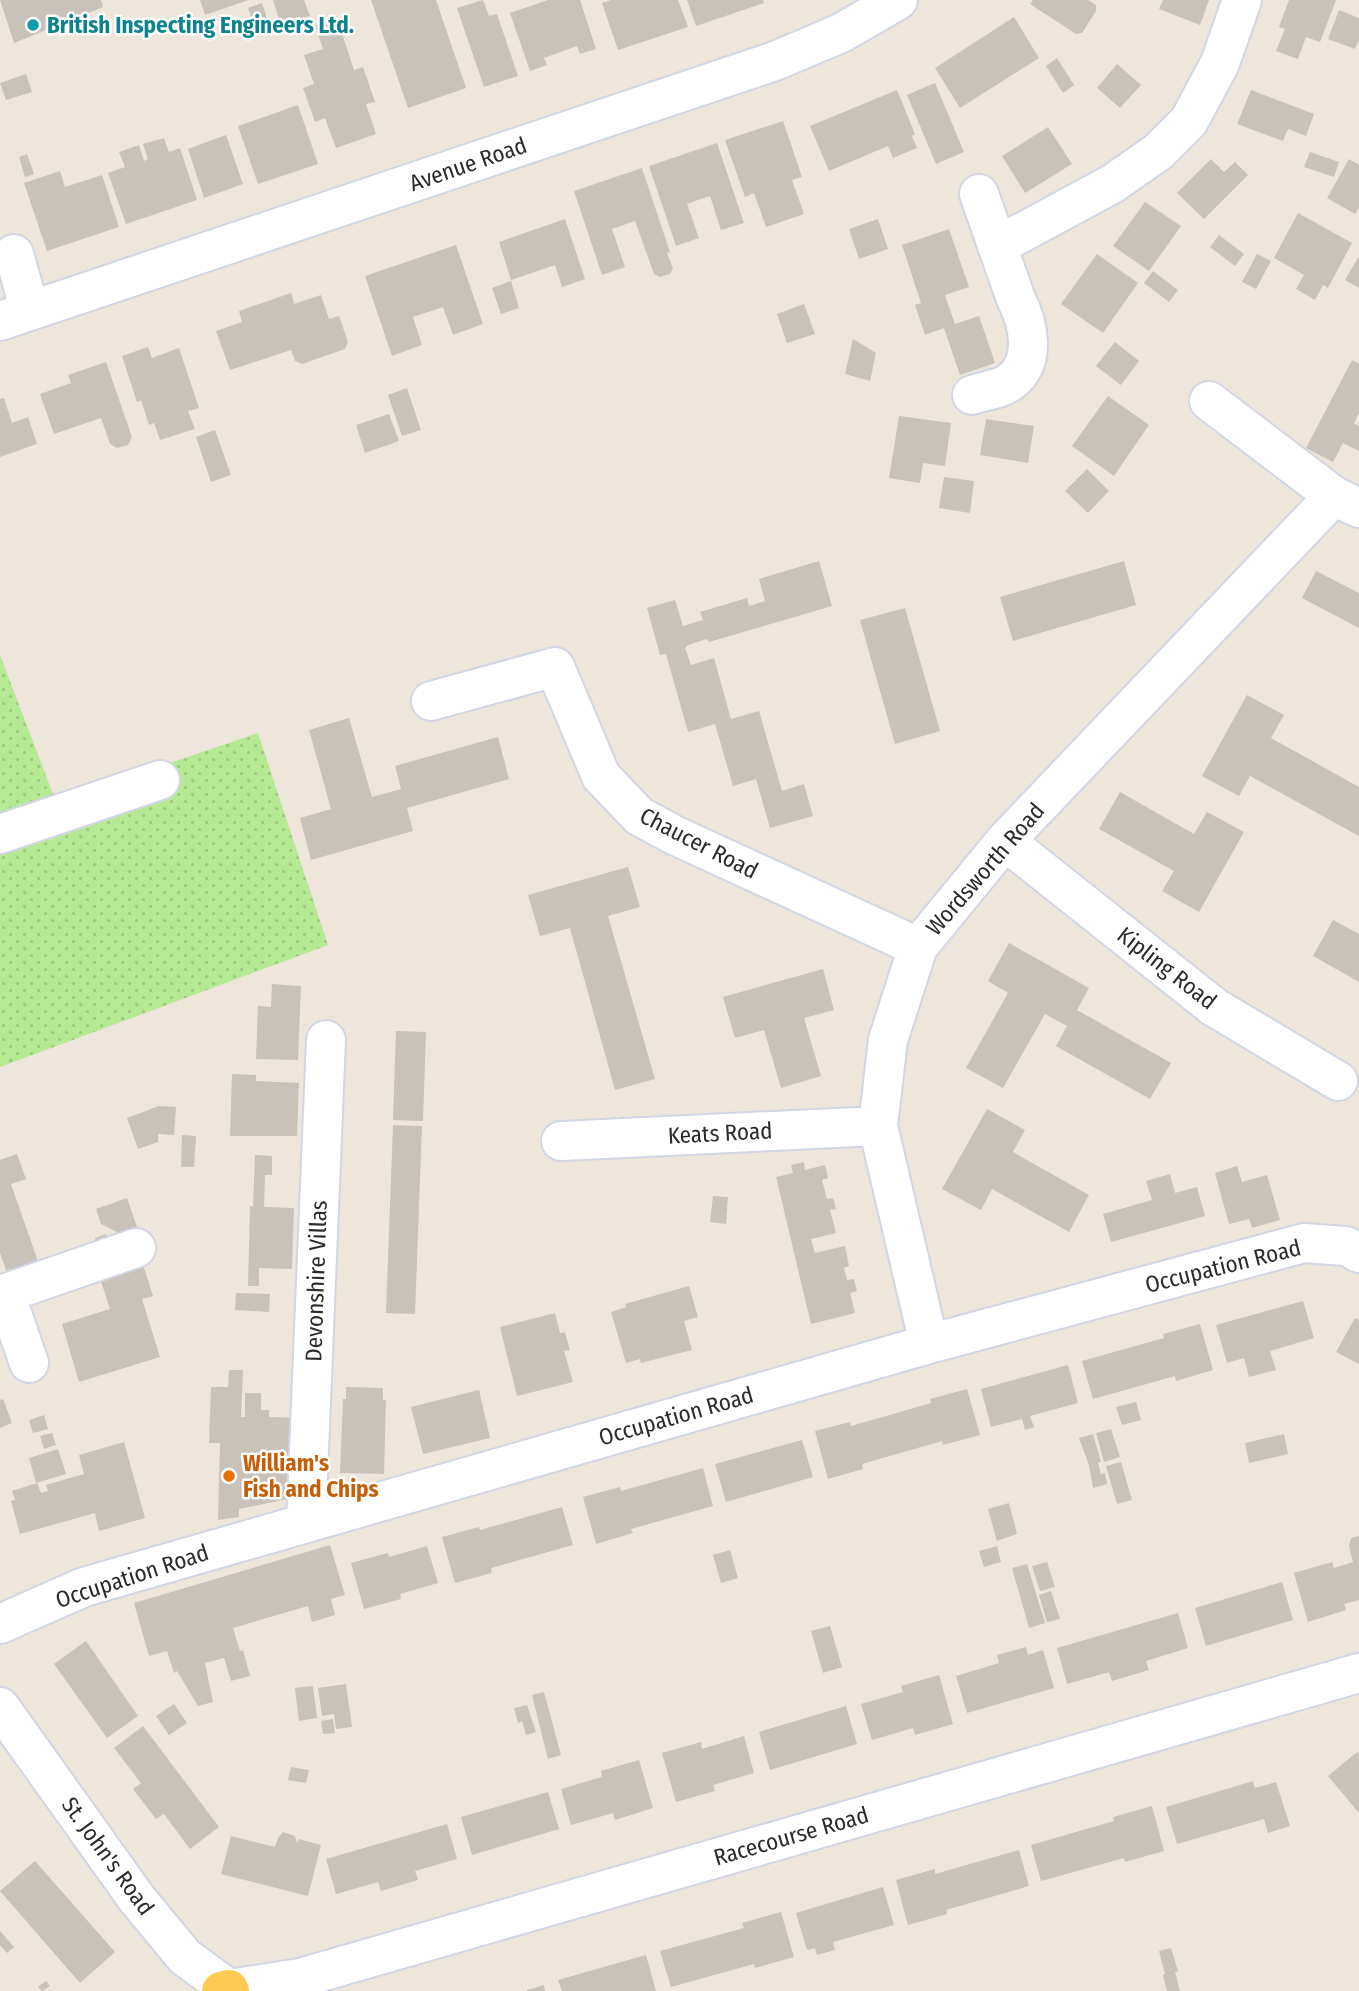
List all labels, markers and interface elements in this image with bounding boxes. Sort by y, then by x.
place label: British Inspecting Engineers Ltd. [47,11,354,39]
marker: British Inspecting Engineers Ltd. [25,17,41,33]
street label: Avenue Road [406,131,530,197]
street label: Wordsworth Road [920,797,1050,941]
street label: Chaucer Road [635,801,763,885]
street label: Kipling Road [1112,921,1222,1015]
street label: Keats Road [667,1116,773,1150]
street label: Devonshire Villas [299,1200,333,1362]
street label: Occupation Road [1142,1233,1304,1299]
street label: Occupation Road [595,1381,757,1451]
place label: William's Fish and Chips [243,1449,379,1503]
marker: William's Fish and Chips [221,1468,237,1484]
street label: Occupation Road [52,1538,212,1614]
street label: St. John's Road [56,1792,160,1920]
street label: Racecourse Road [710,1801,872,1871]

